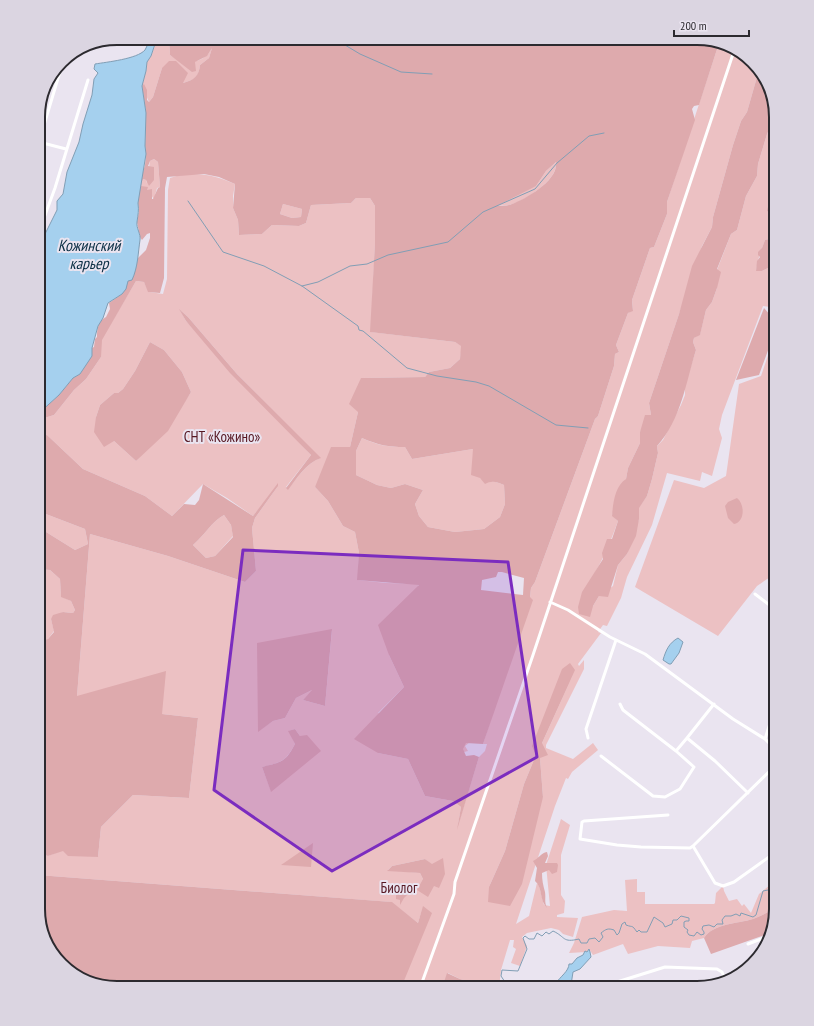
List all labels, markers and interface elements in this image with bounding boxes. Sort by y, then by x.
scale bar [674,12,749,38]
text: 200 m [680,18,707,33]
water label: Кожинский карьер [58,235,122,273]
park label: СНТ «Кожино» [184,427,261,446]
park label: Биолог [381,878,418,897]

